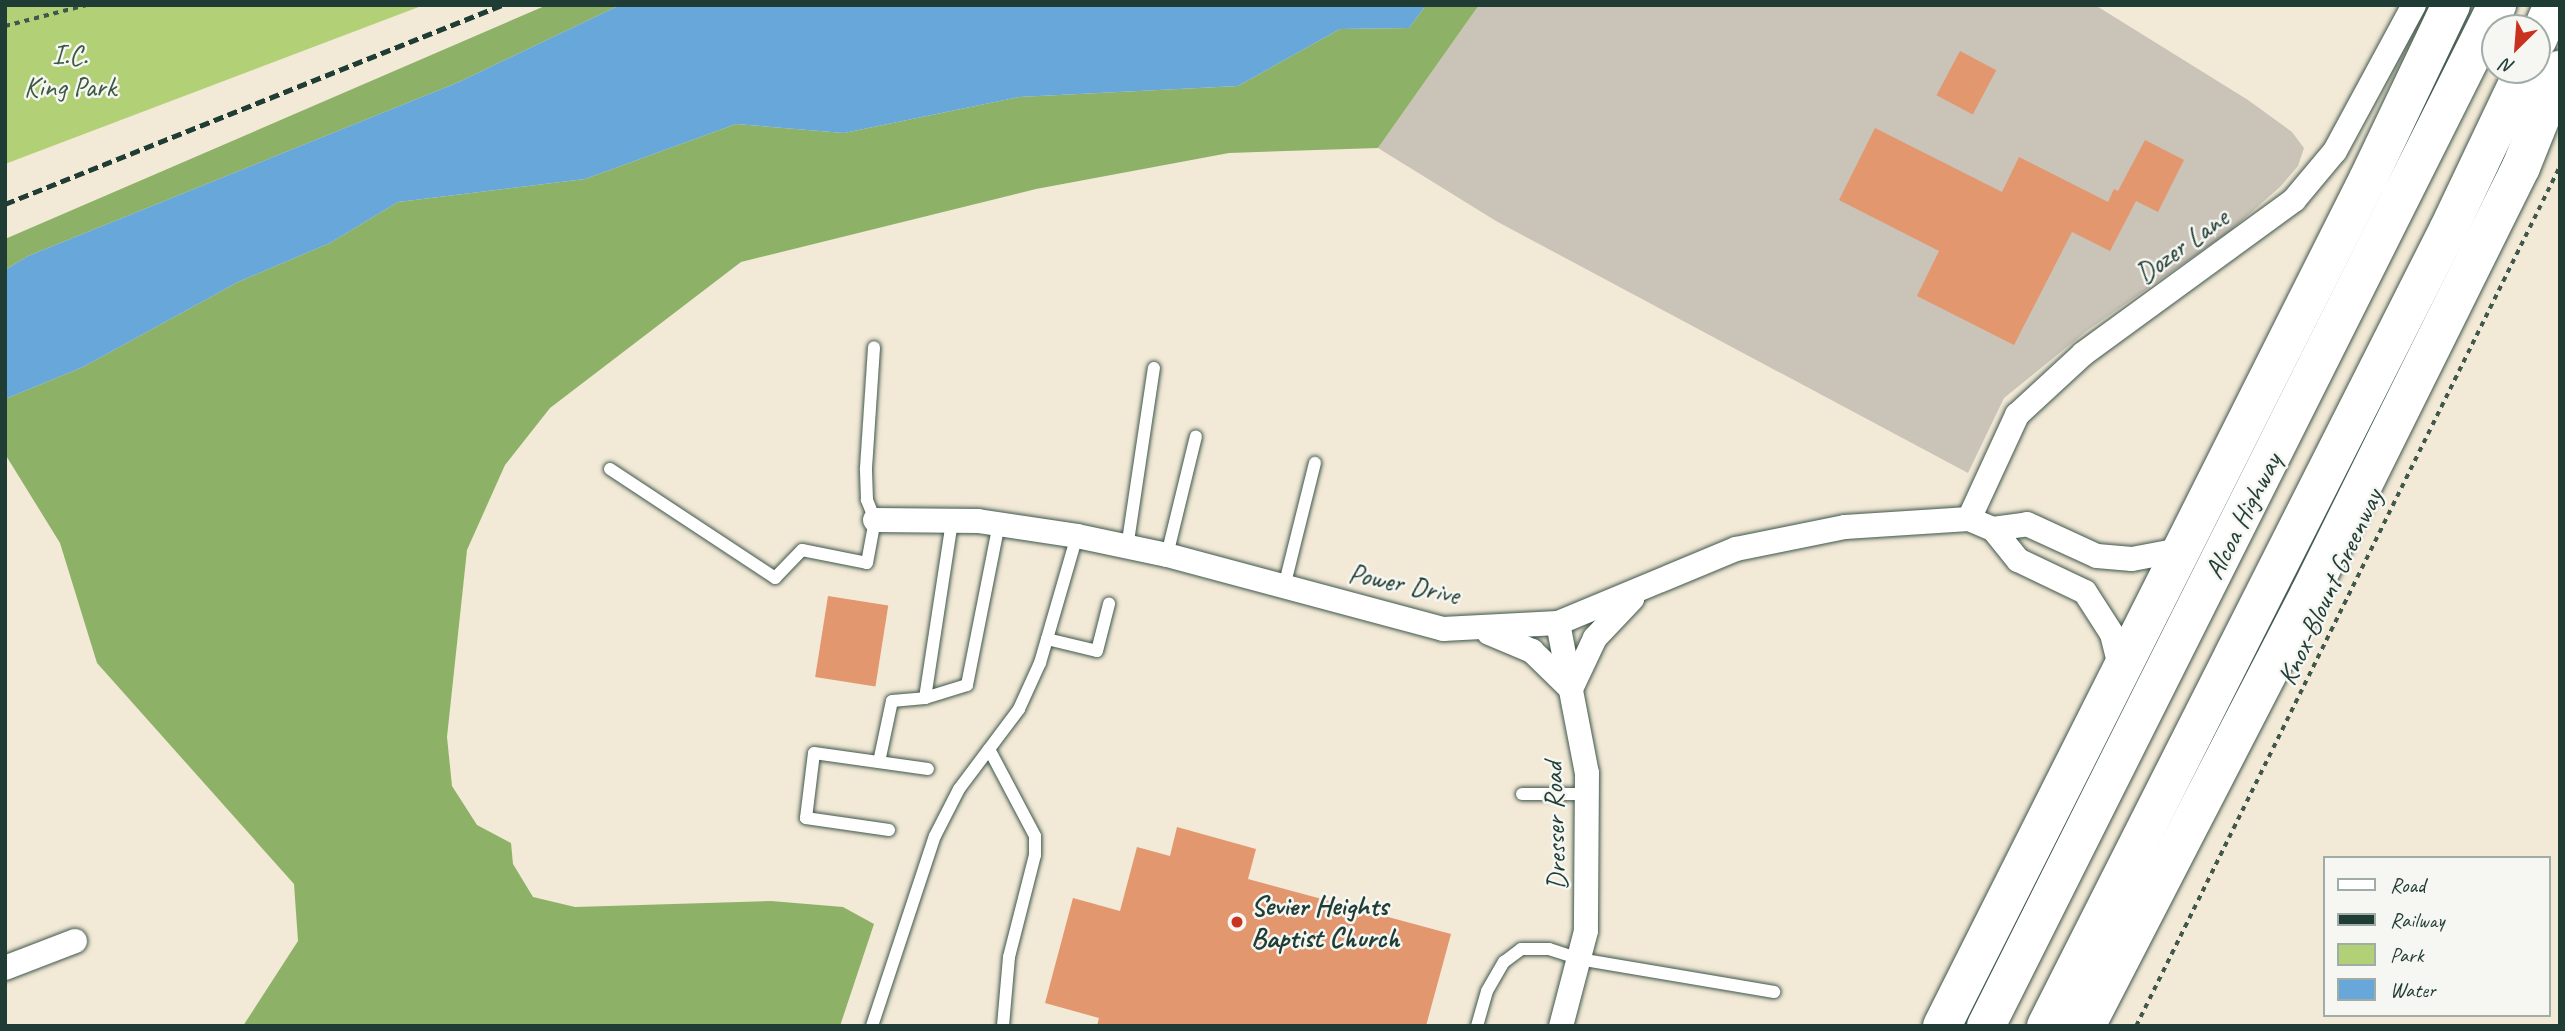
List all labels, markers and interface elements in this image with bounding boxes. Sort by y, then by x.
north arrow [2481,14,2551,84]
park label: I.C. King Park [23,38,117,104]
text: N [2498,53,2518,80]
street label: Dozer Lane [2129,201,2235,291]
street label: Alcoa Highway [2197,448,2289,584]
street label: Knox-Blount Greenway [2270,484,2390,690]
street label: Power Drive [1345,556,1463,612]
street label: Dresser Road [1536,762,1574,890]
legend [2324,856,2551,1017]
text: Road [2390,872,2425,898]
place label: Sevier Heights Baptist Church [1251,889,1400,955]
text: Railway [2390,907,2444,933]
marker: Sevier Heights Baptist Church [1229,914,1245,930]
text: Park [2390,942,2423,968]
text: Water [2390,977,2436,1003]

